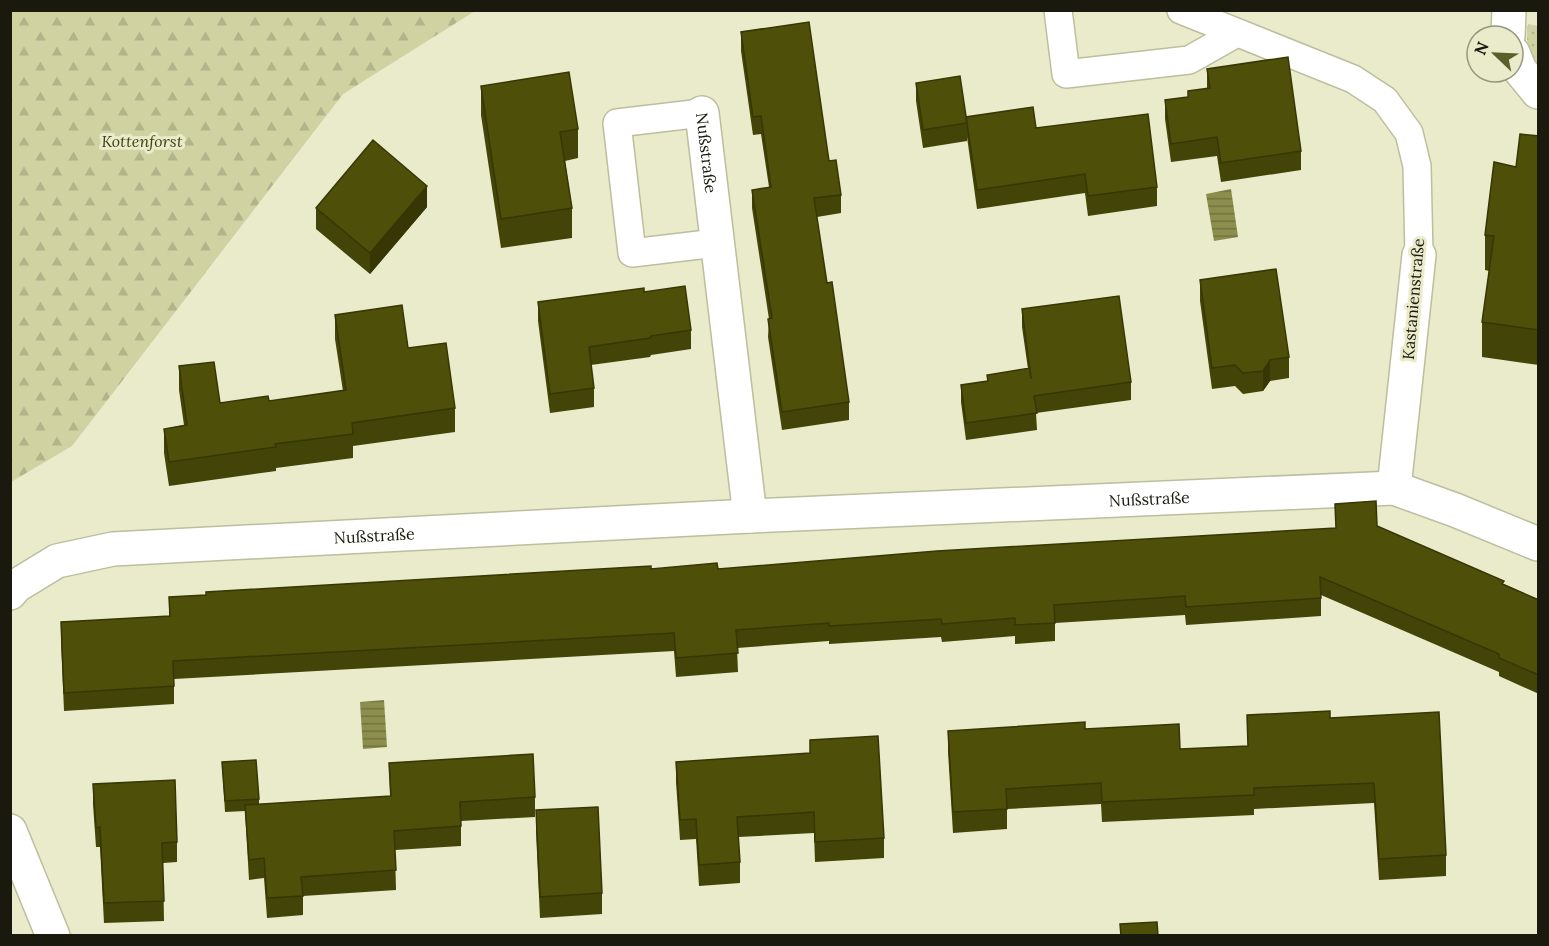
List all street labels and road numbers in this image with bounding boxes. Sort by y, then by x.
street label: Nußstraße [692,111,721,194]
street label: Kastanienstraße [1398,237,1428,361]
street label: Nußstraße [1108,487,1190,510]
street label: Nußstraße [333,523,415,548]

